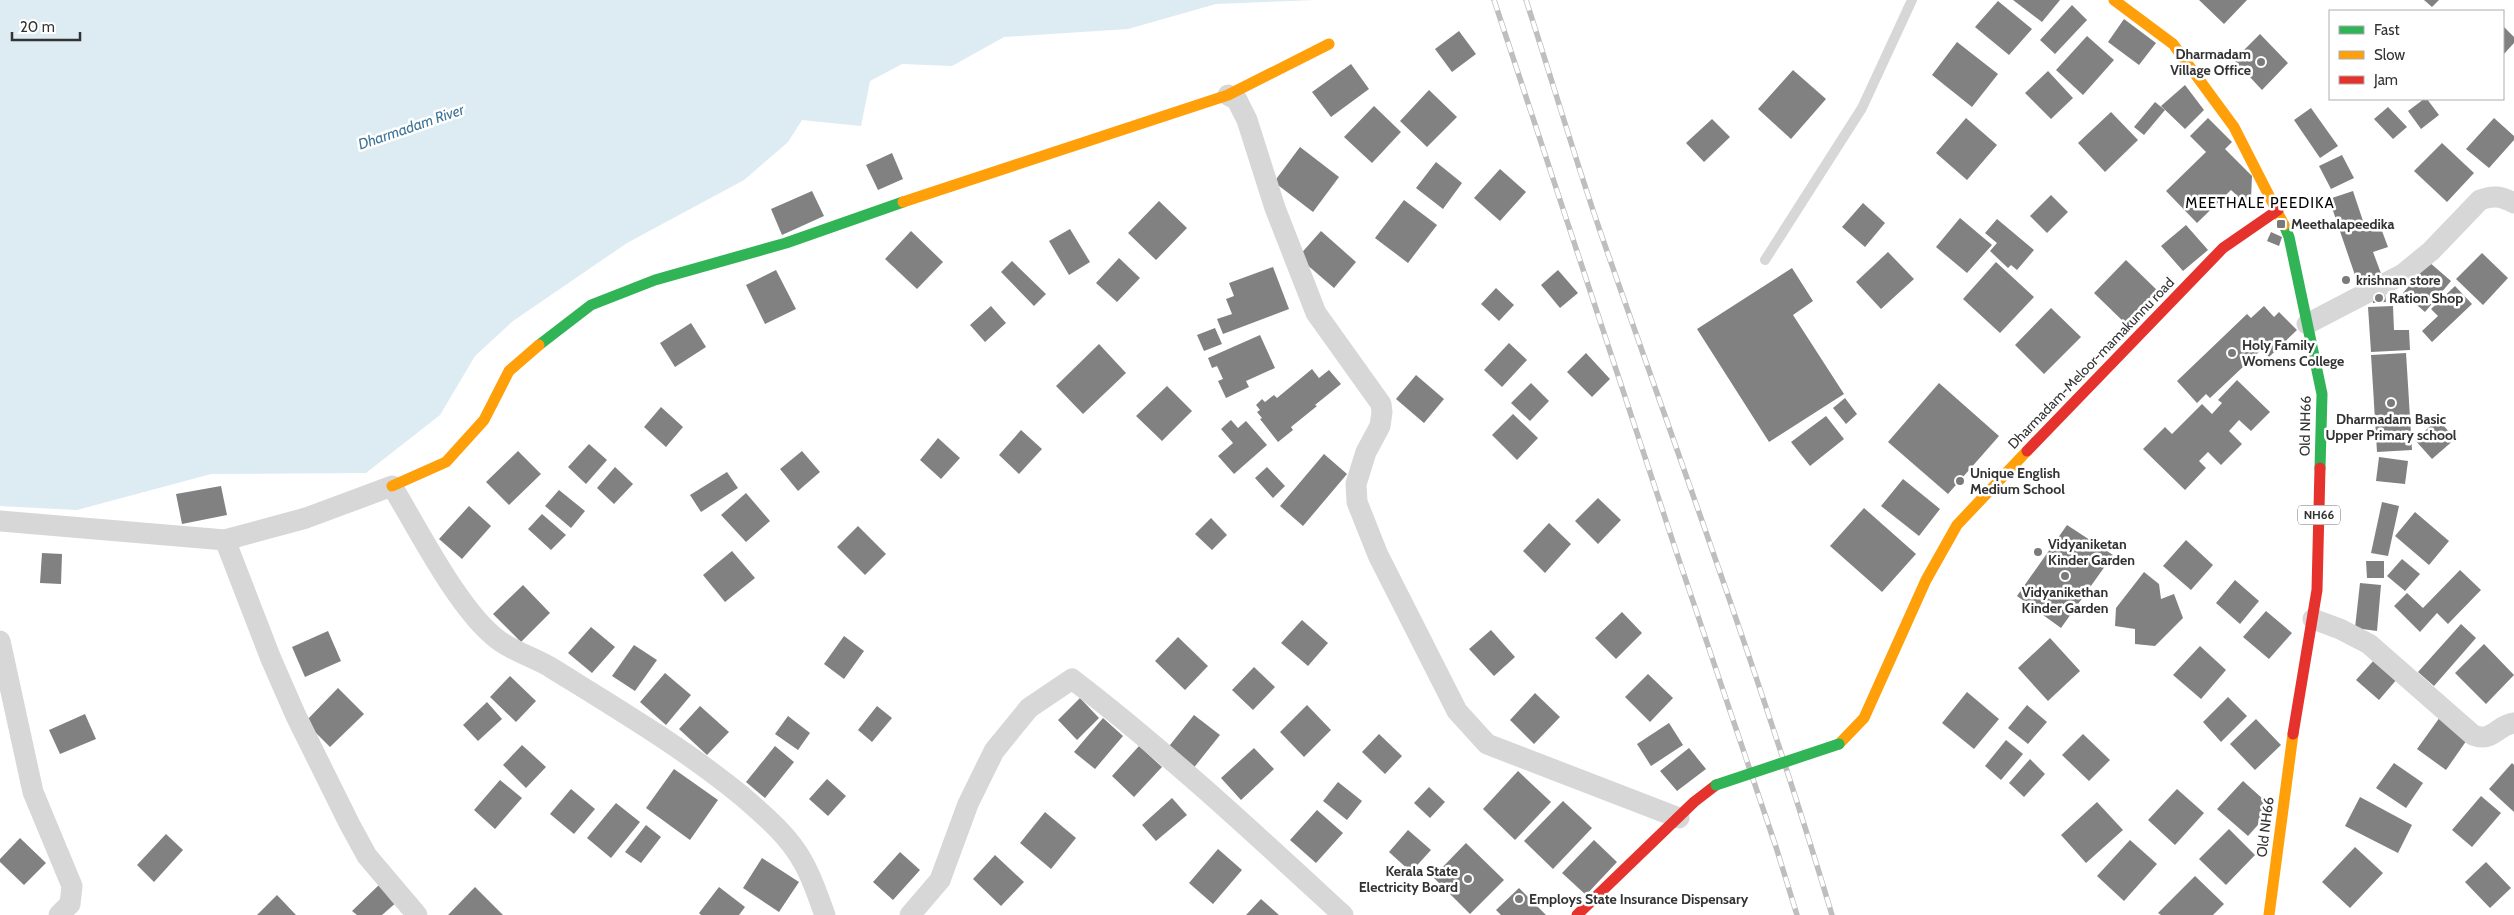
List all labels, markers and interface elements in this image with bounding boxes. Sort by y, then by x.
scale bar [12,10,80,42]
legend [2329,10,2504,100]
text: 20 m [20,18,55,36]
text: Fast [2374,21,2399,39]
place label: Dharmadam Village Office [2170,45,2251,79]
text: Slow [2374,46,2405,64]
marker: Dharmadam Village Office [2255,56,2267,68]
text: Jam [2373,71,2398,89]
water label: Dharmadam River [356,100,468,154]
district label: MEETHALE PEEDIKA [2185,194,2335,212]
place label: Meethalapeedika [2291,215,2395,233]
marker: Meethalapeedika [2275,218,2287,230]
place label: krishnan store [2356,271,2440,289]
street label: Dharmadam-Meloor-mamakunnu road [2004,273,2178,453]
marker: krishnan store [2340,274,2352,286]
place label: Ration Shop [2389,289,2463,307]
marker: Ration Shop [2373,292,2385,304]
place label: Holy Family Womens College [2242,336,2344,370]
marker: Holy Family Womens College [2226,347,2238,359]
street label: Old NH66 [2295,396,2315,456]
marker: Dharmadam Basic Upper Primary school [2385,397,2397,409]
place label: Dharmadam Basic Upper Primary school [2325,410,2457,444]
place label: Unique English Medium School [1970,464,2065,498]
marker: Unique English Medium School [1954,475,1966,487]
road number: NH66 [2298,506,2340,524]
place label: Vidyaniketan Kinder Garden [2048,535,2135,569]
marker: Vidyaniketan Kinder Garden [2032,546,2044,558]
marker: Vidyanikethan Kinder Garden [2059,570,2071,582]
place label: Vidyanikethan Kinder Garden [2022,583,2108,617]
street label: Old NH66 [2252,796,2278,858]
place label: Kerala State Electricity Board [1359,862,1458,896]
marker: Kerala State Electricity Board [1462,873,1474,885]
place label: Employs State Insurance Dispensary [1529,890,1749,908]
marker: Employs State Insurance Dispensary [1513,893,1525,905]

